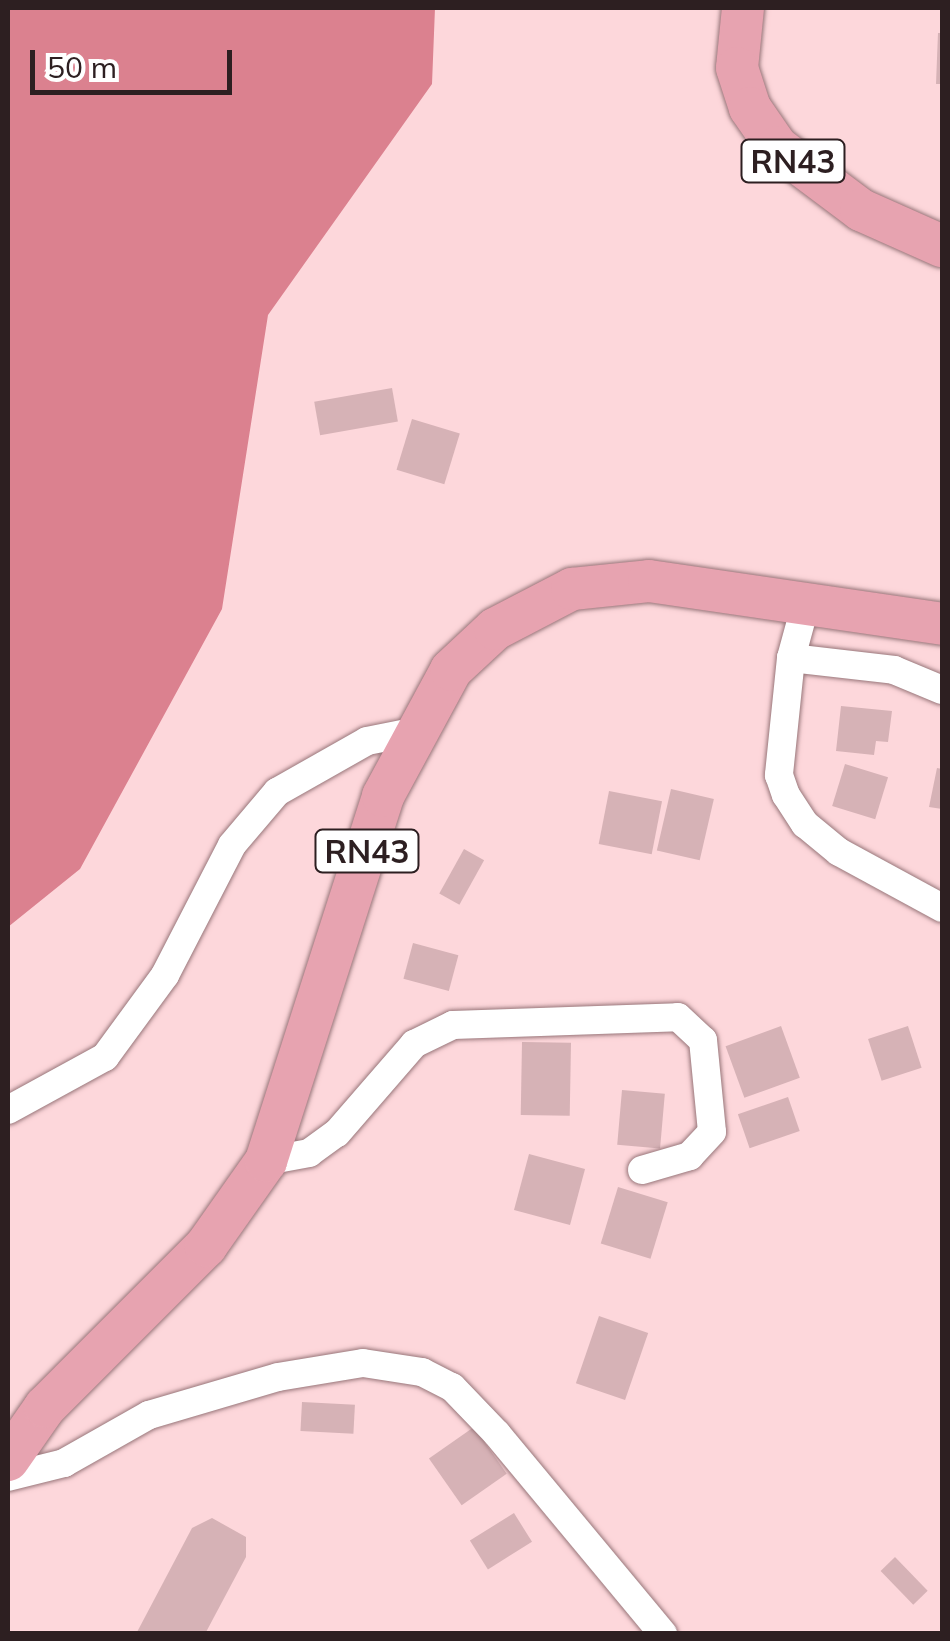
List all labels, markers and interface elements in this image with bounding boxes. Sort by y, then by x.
scale bar [35,30,238,92]
text: 50 m [47,48,117,86]
road number: RN43 [738,134,848,188]
road number: RN43 [312,824,422,878]

